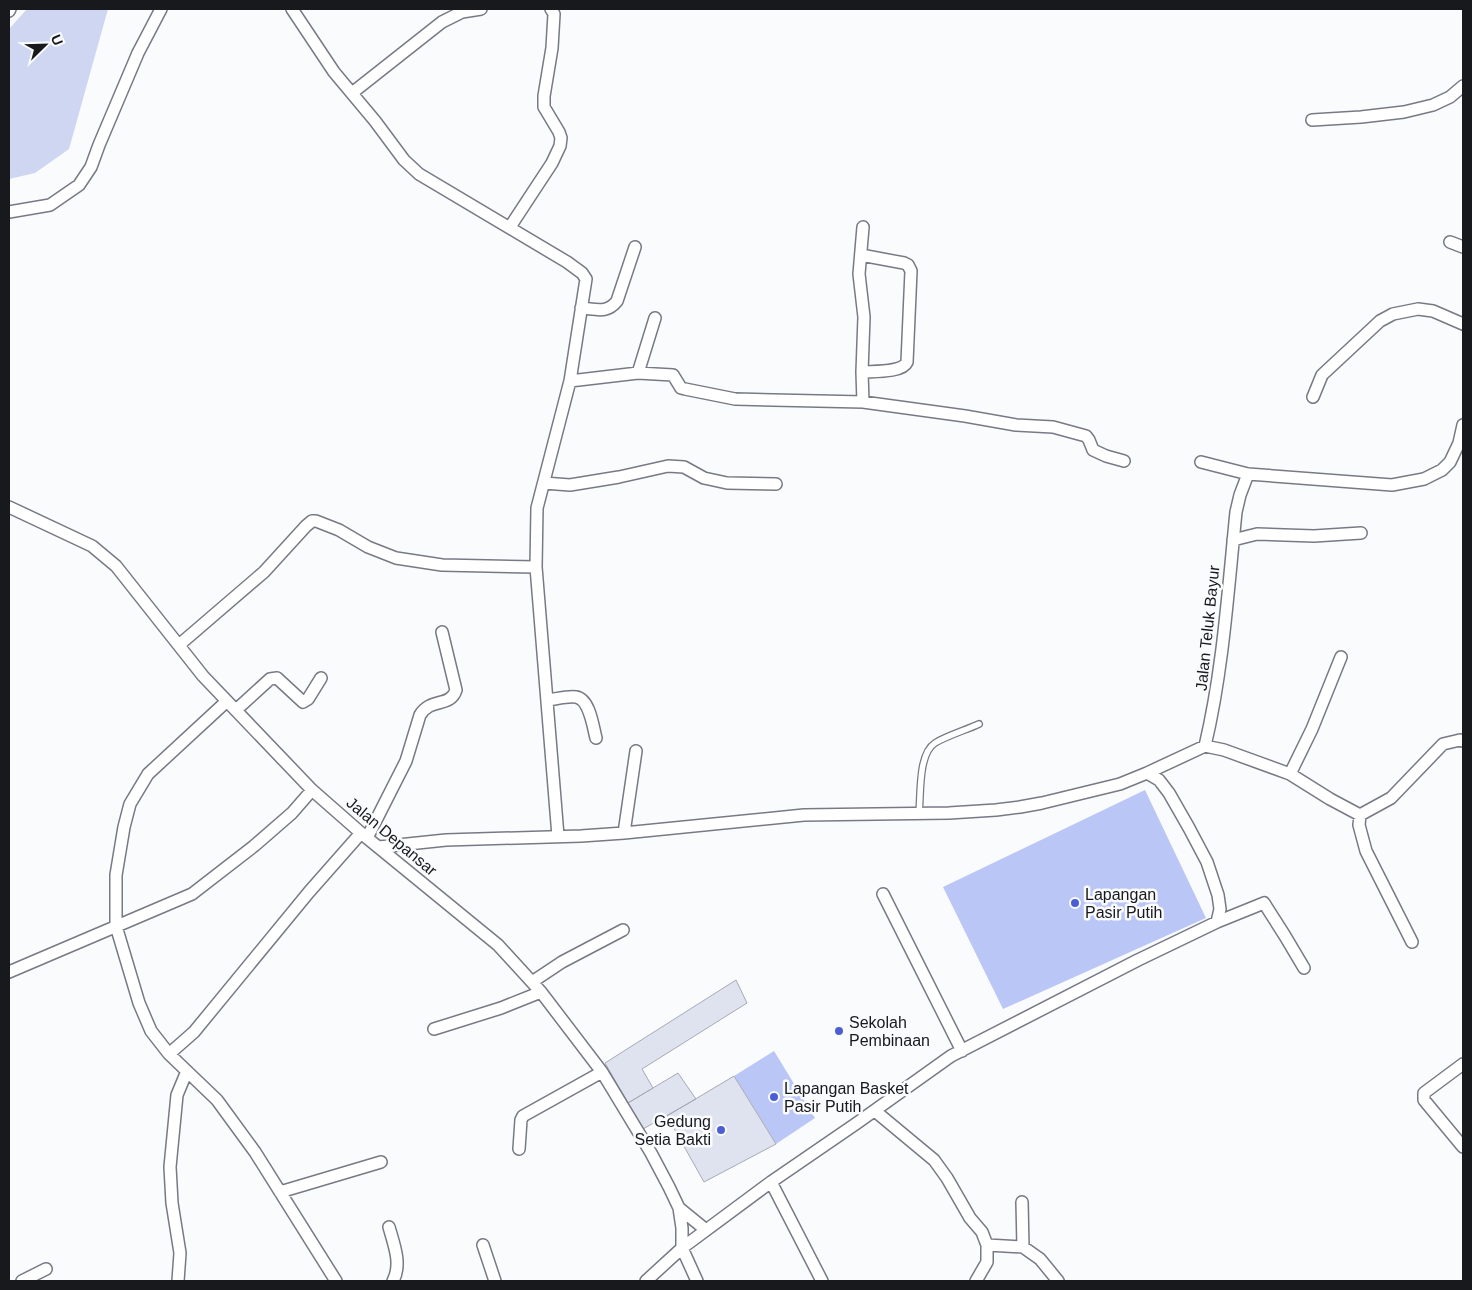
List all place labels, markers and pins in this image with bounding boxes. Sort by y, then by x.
place label: Lapangan Pasir Putih [1085,886,1162,921]
marker: Lapangan Pasir Putih [1069,897,1081,909]
place label: Sekolah Pembinaan [849,1014,930,1049]
marker: Sekolah Pembinaan [833,1025,845,1037]
place label: Lapangan Basket Pasir Putih [784,1080,909,1115]
marker: Lapangan Basket Pasir Putih [768,1091,780,1103]
place label: Gedung Setia Bakti [635,1113,711,1148]
marker: Gedung Setia Bakti [715,1124,727,1136]

